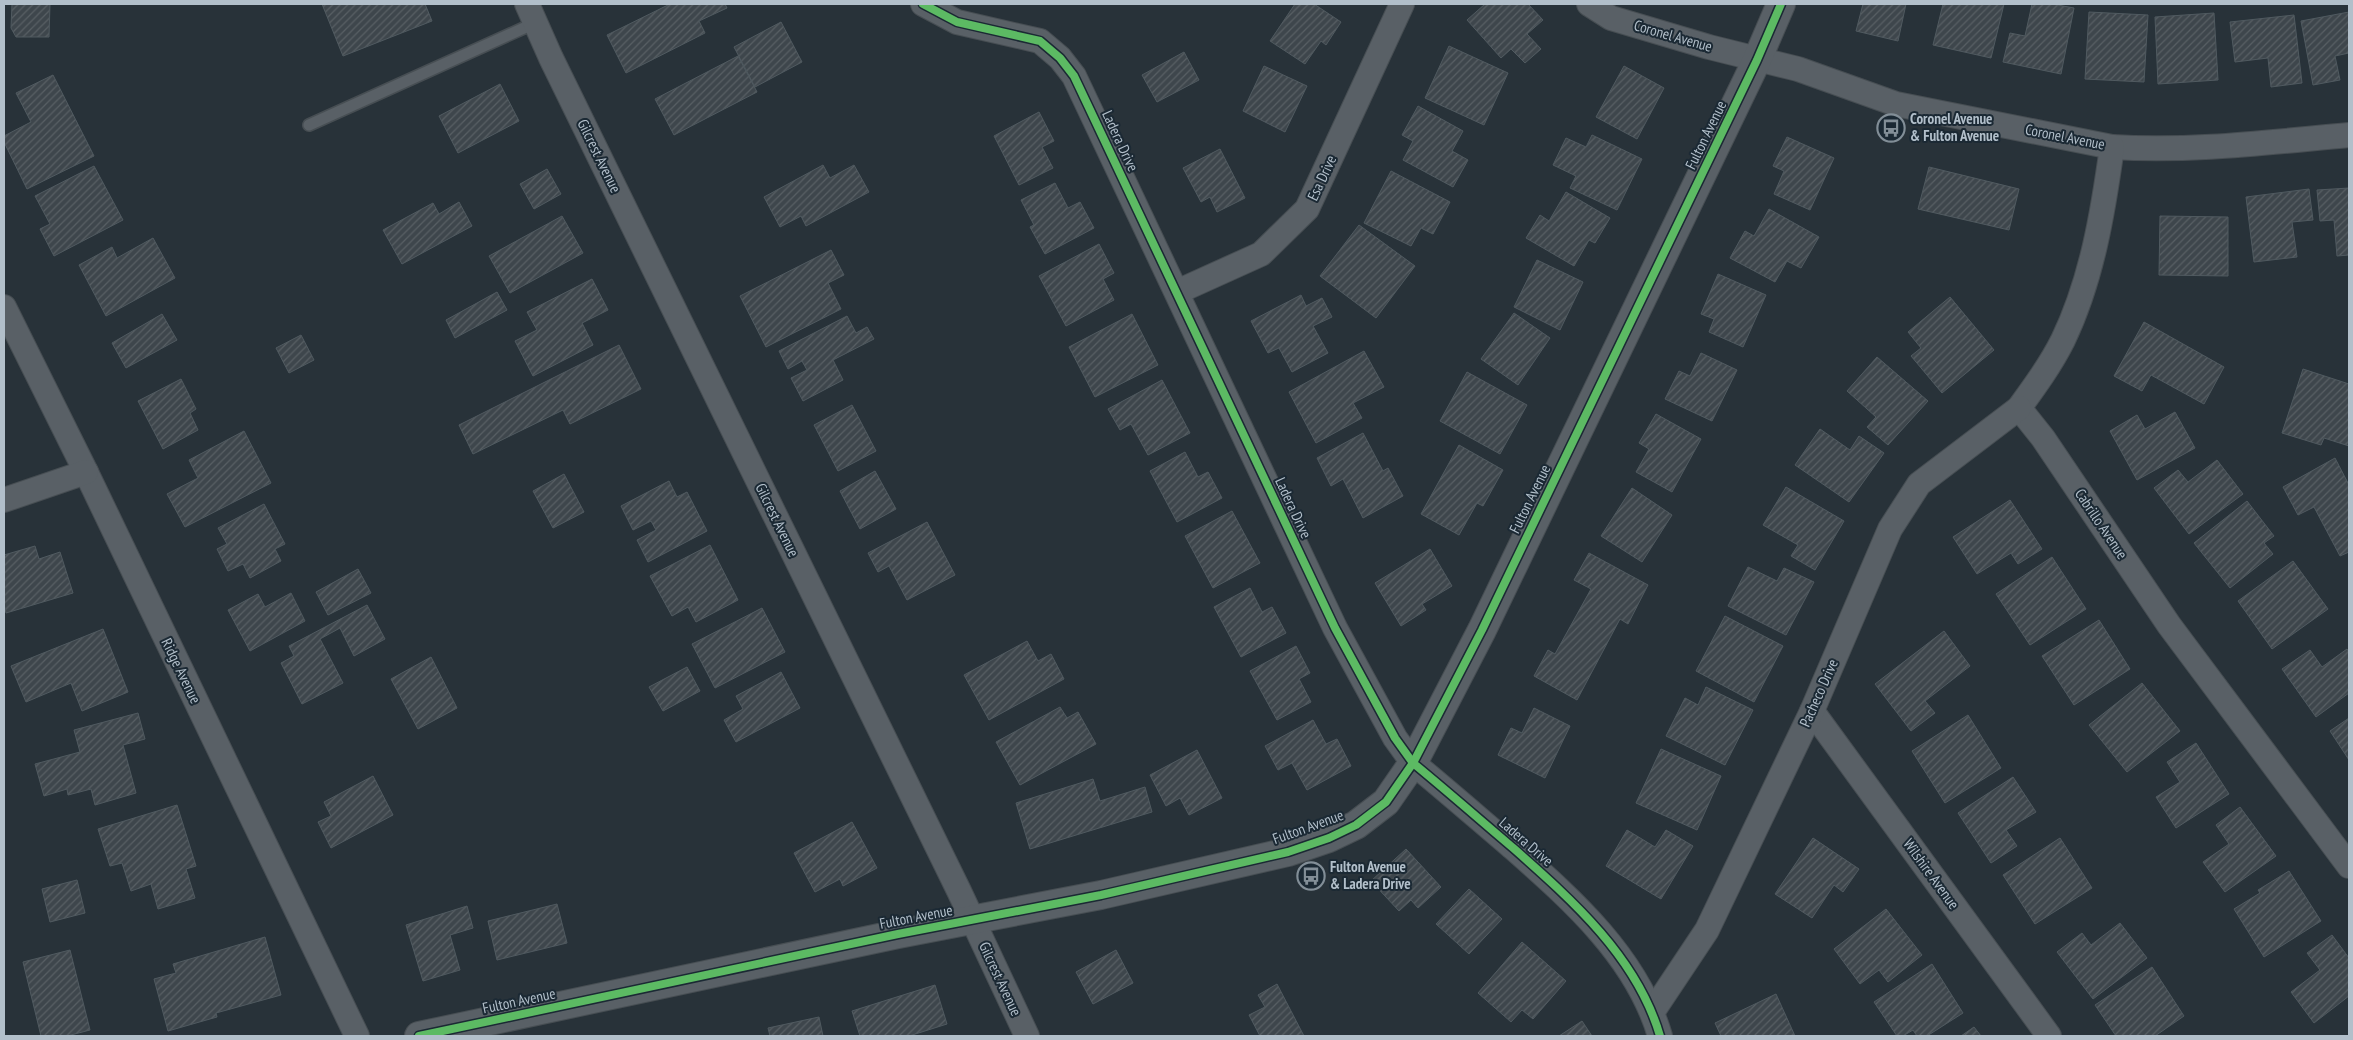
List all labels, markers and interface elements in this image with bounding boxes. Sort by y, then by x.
street label: Coronel Avenue [1632,15,1714,56]
street label: Fulton Avenue [1681,97,1730,172]
street label: Ladera Drive [1098,107,1143,174]
place label: Coronel Avenue & Fulton Avenue [1910,109,1999,145]
bus stop icon: Coronel Avenue & Fulton Avenue [1876,113,1906,143]
street label: Gilcrest Avenue [573,116,625,196]
street label: Coronel Avenue [2024,120,2106,154]
street label: Esa Drive [1303,152,1340,204]
street label: Fulton Avenue [1505,461,1554,536]
street label: Ladera Drive [1271,474,1316,541]
street label: Gilcrest Avenue [751,480,803,560]
street label: Cabrillo Avenue [2071,485,2132,562]
street label: Ridge Avenue [157,635,205,707]
street label: Pacheco Drive [1795,656,1842,730]
street label: Fulton Avenue [1270,805,1346,848]
street label: Ladera Drive [1495,813,1557,870]
street label: Wilshire Avenue [1899,835,1963,913]
place label: Fulton Avenue & Ladera Drive [1330,857,1411,893]
bus stop icon: Fulton Avenue & Ladera Drive [1296,861,1326,891]
street label: Fulton Avenue [878,900,954,933]
street label: Gilcrest Avenue [975,939,1026,1019]
street label: Fulton Avenue [481,984,557,1017]

